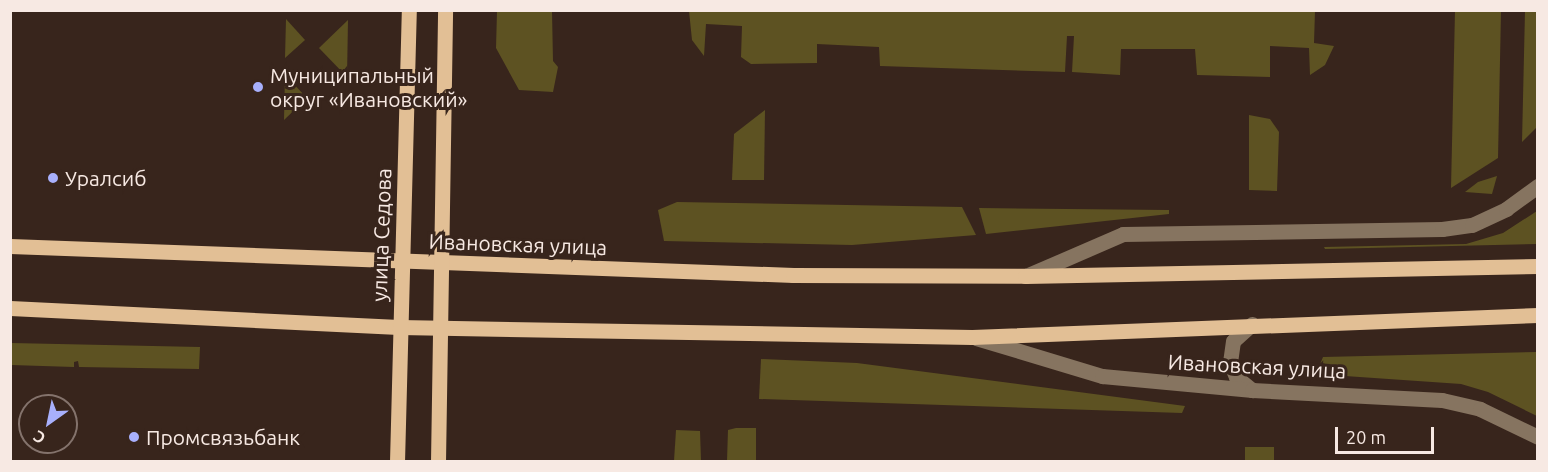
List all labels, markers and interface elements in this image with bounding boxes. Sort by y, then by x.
place label: Муниципальный округ «Ивановский» [270,62,467,112]
marker: Муниципальный округ «Ивановский» [251,80,265,94]
place label: Уралсиб [65,165,146,191]
street label: улица Седова [366,168,396,302]
marker: Уралсиб [46,171,60,185]
street label: Ивановская улица [428,228,608,260]
street label: Ивановская улица [1167,349,1347,383]
north arrow [18,394,78,454]
scale bar [1338,415,1437,453]
place label: Промсвязьбанк [146,424,300,450]
text: С [30,427,48,448]
text: 20 m [1346,427,1386,447]
marker: Промсвязьбанк [127,430,141,444]

